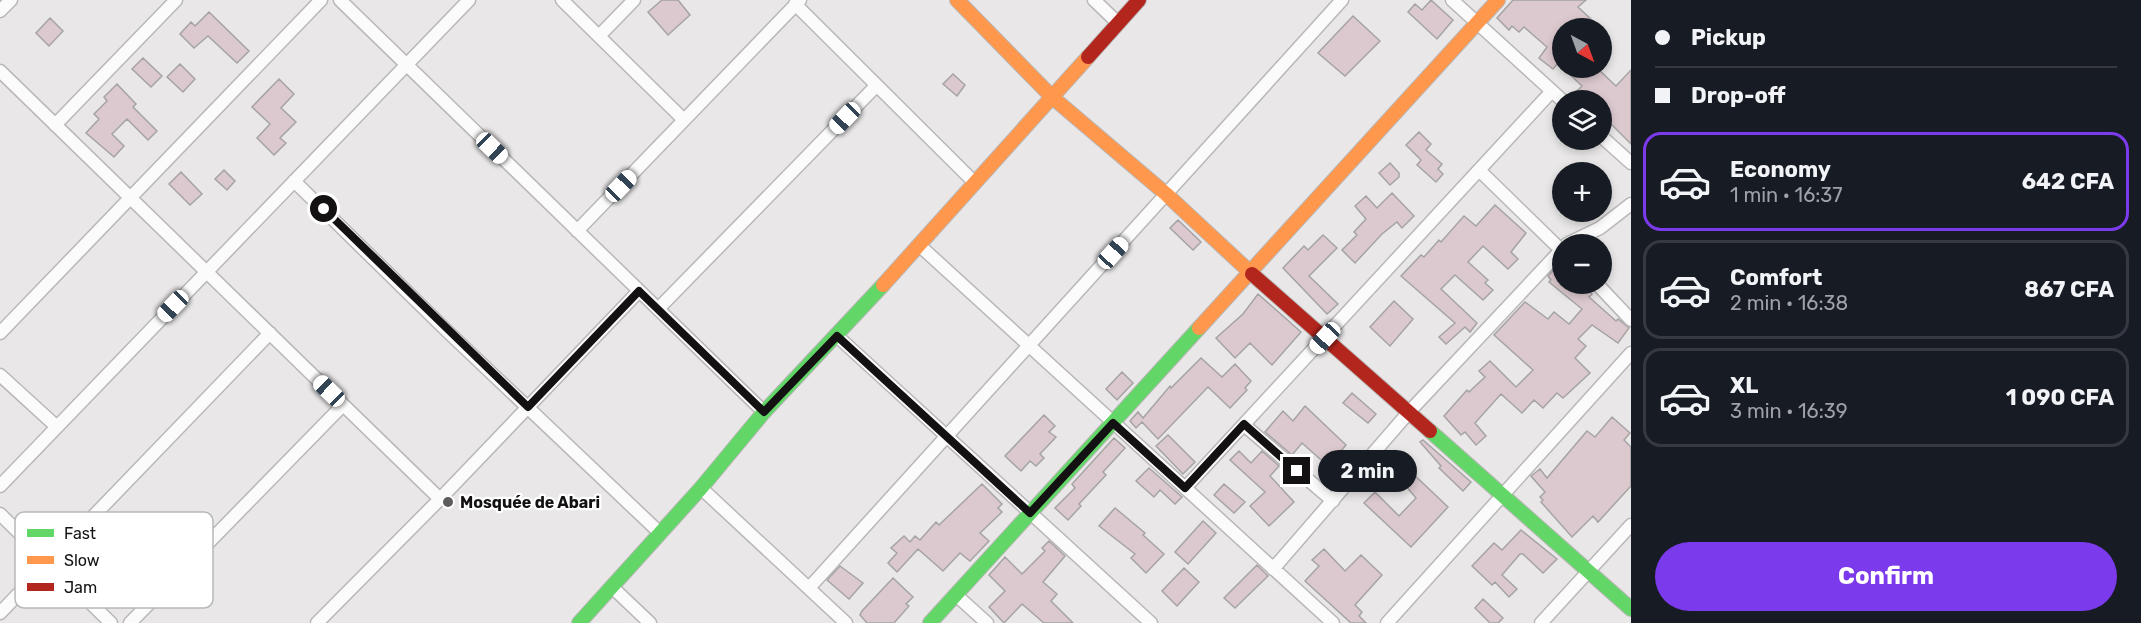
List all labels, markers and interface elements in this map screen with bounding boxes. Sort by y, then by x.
north arrow [1552,18,1612,78]
map controls [1552,18,1612,294]
text: Pickup [1691,24,1766,51]
text: Drop-off [1691,82,1786,109]
button: layers [1552,90,1612,150]
car [826,99,864,137]
car [473,129,511,167]
icon: car [1658,155,1712,209]
text: Economy [1730,156,1831,183]
button: + [1552,162,1612,222]
car [602,167,640,205]
text: 642 CFA [2022,168,2114,195]
text: 1 min · 16:37 [1730,183,1843,207]
route start [310,195,337,222]
car [1094,234,1132,272]
button: − [1552,234,1612,294]
icon: car [1658,263,1712,317]
text: Comfort [1730,264,1822,291]
text: 867 CFA [2024,276,2114,303]
car [154,287,192,325]
text: 2 min · 16:38 [1730,291,1848,315]
car [1306,319,1344,357]
icon: car [1658,371,1712,425]
car [310,372,348,410]
text: XL [1730,372,1758,399]
text: 1 090 CFA [2006,384,2114,411]
text: 3 min · 16:39 [1730,399,1848,423]
callout: 2 min [1318,450,1417,492]
route end [1283,457,1310,484]
text: 2 min [1340,459,1395,483]
place label: Mosquée de Abari [460,493,600,512]
marker: Mosquée de Abari [441,495,455,509]
legend [15,512,213,608]
text: Fast [64,524,96,543]
button: Confirm [1655,542,2117,611]
text: Slow [64,551,100,570]
text: Jam [64,578,97,597]

